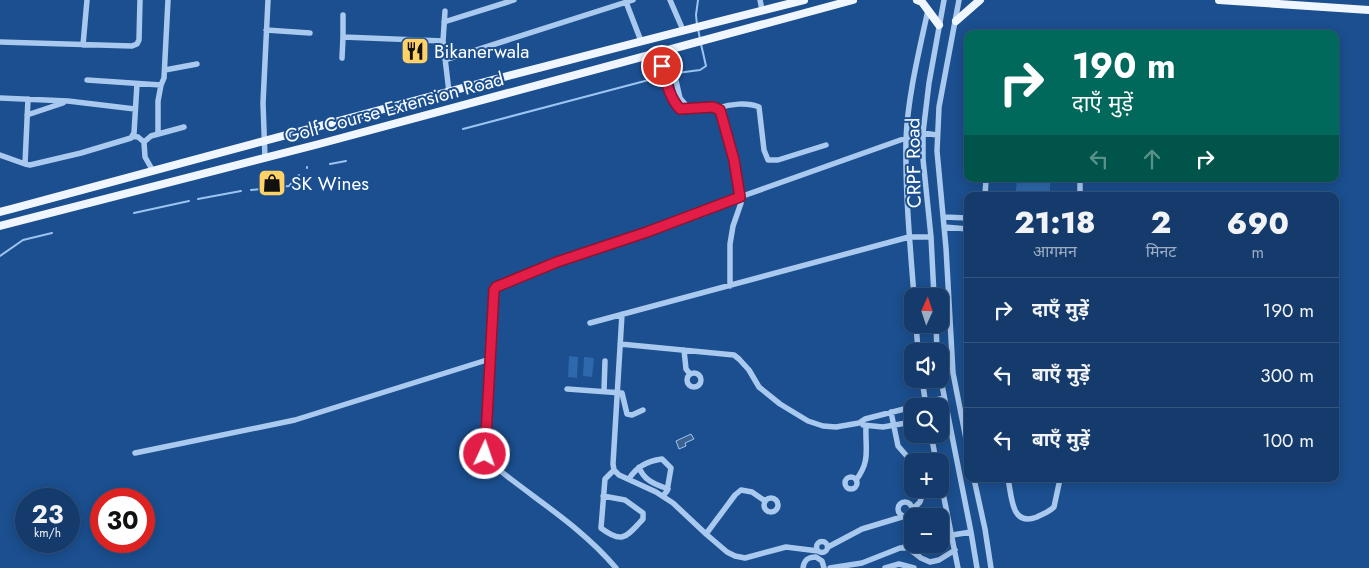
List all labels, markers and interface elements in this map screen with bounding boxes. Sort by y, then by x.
restaurant icon: Bikanerwala [400,36,430,66]
place label: Bikanerwala [434,38,529,65]
text: 190 m [1072,41,1176,91]
pin [641,45,683,87]
icon: right [989,50,1054,115]
icon: arrive [648,52,676,80]
street label: Golf Course Extension Road [281,65,507,150]
text: दाएँ मुड़ें [1072,87,1133,119]
street label: CRPF Road [899,118,928,208]
icon: left [1085,145,1113,173]
icon: ahead [1138,145,1166,173]
icon: right [1191,145,1219,173]
shop icon: SK Wines [257,168,287,198]
place label: SK Wines [291,170,369,197]
text: 21:18 [1014,201,1096,244]
text: 2 [1151,201,1171,244]
text: 690 [1227,202,1289,245]
text: आगमन [1033,240,1077,263]
text: मिनट [1146,240,1176,263]
text: m [1251,241,1264,264]
north arrow [904,288,949,332]
map controls [904,288,949,553]
icon: right [989,296,1017,324]
text: दाएँ मुड़ें [1032,296,1089,323]
text: 190 m [1263,297,1314,324]
button: sound [904,343,949,388]
icon: left [989,361,1017,389]
text: बाएँ मुड़ें [1032,361,1090,388]
text: 300 m [1260,362,1314,389]
button: search [904,398,949,443]
icon: left [989,426,1017,454]
text: बाएँ मुड़ें [1032,426,1090,453]
position arrow [458,427,510,479]
text: 100 m [1262,427,1314,454]
button: + [904,453,949,498]
speed limit sign: 30 [90,488,155,553]
text: 23 [32,496,63,532]
button: − [904,508,949,553]
text: km/h [34,524,61,542]

